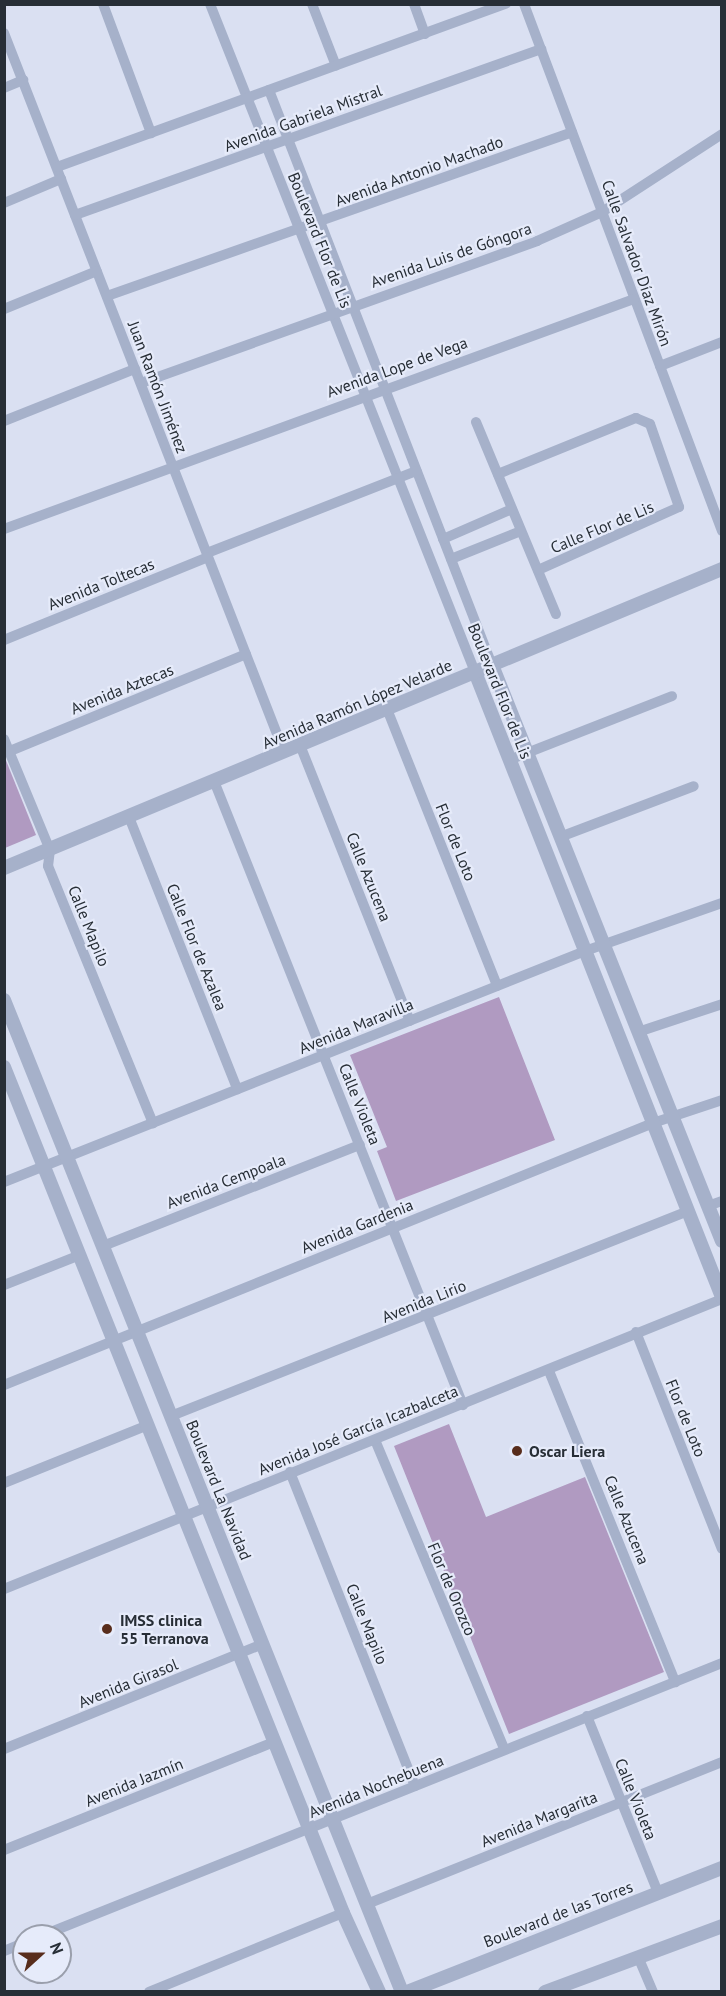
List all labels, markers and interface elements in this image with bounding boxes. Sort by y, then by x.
street label: Avenida Gabriela Mistral [221,80,385,156]
street label: Avenida Antonio Machado [332,132,506,210]
street label: Boulevard Flor de Lis [284,169,356,311]
street label: Calle Salvador Díaz Mirón [598,177,676,349]
street label: Avenida Luis de Góngora [368,218,534,292]
street label: Juan Ramón Jiménez [124,318,192,456]
street label: Avenida Lope de Vega [324,333,470,401]
street label: Calle Flor de Lis [548,497,656,557]
street label: Avenida Toltecas [45,554,157,614]
street label: Boulevard Flor de Lis [464,620,536,762]
street label: Avenida Ramón López Velarde [259,655,455,753]
street label: Avenida Aztecas [68,660,176,718]
street label: Flor de Loto [432,800,480,884]
street label: Calle Azucena [342,829,396,925]
street label: Calle Flor de Azalea [163,881,231,1013]
street label: Calle Mapilo [64,883,114,969]
street label: Avenida Maravilla [296,994,416,1058]
street label: Calle Violeta [335,1060,385,1148]
street label: Avenida Cempoala [164,1149,288,1213]
street label: Avenida Gardenia [298,1195,416,1257]
street label: Avenida Lirio [379,1275,469,1327]
street label: Flor de Loto [662,1376,710,1460]
street label: Avenida José García Icazbalceta [255,1381,461,1479]
street label: Boulevard La Navidad [182,1417,256,1563]
place label: Oscar Liera [529,1441,605,1461]
marker: Oscar Liera [510,1444,524,1458]
street label: Calle Azucena [600,1472,654,1568]
street label: Flor de Orozco [424,1540,480,1638]
street label: Calle Mapilo [342,1581,392,1667]
place label: IMSS clinica 55 Terranova [120,1610,209,1648]
marker: IMSS clinica 55 Terranova [98,1620,116,1638]
street label: Avenida Girasol [75,1654,181,1712]
street label: Avenida Nochebuena [306,1750,446,1822]
street label: Avenida Jazmín [82,1754,186,1810]
street label: Calle Violeta [611,1755,661,1843]
street label: Avenida Margarita [478,1787,600,1851]
street label: Boulevard de las Torres [480,1877,636,1951]
north arrow [12,1924,72,1984]
text: N [46,1940,68,1957]

